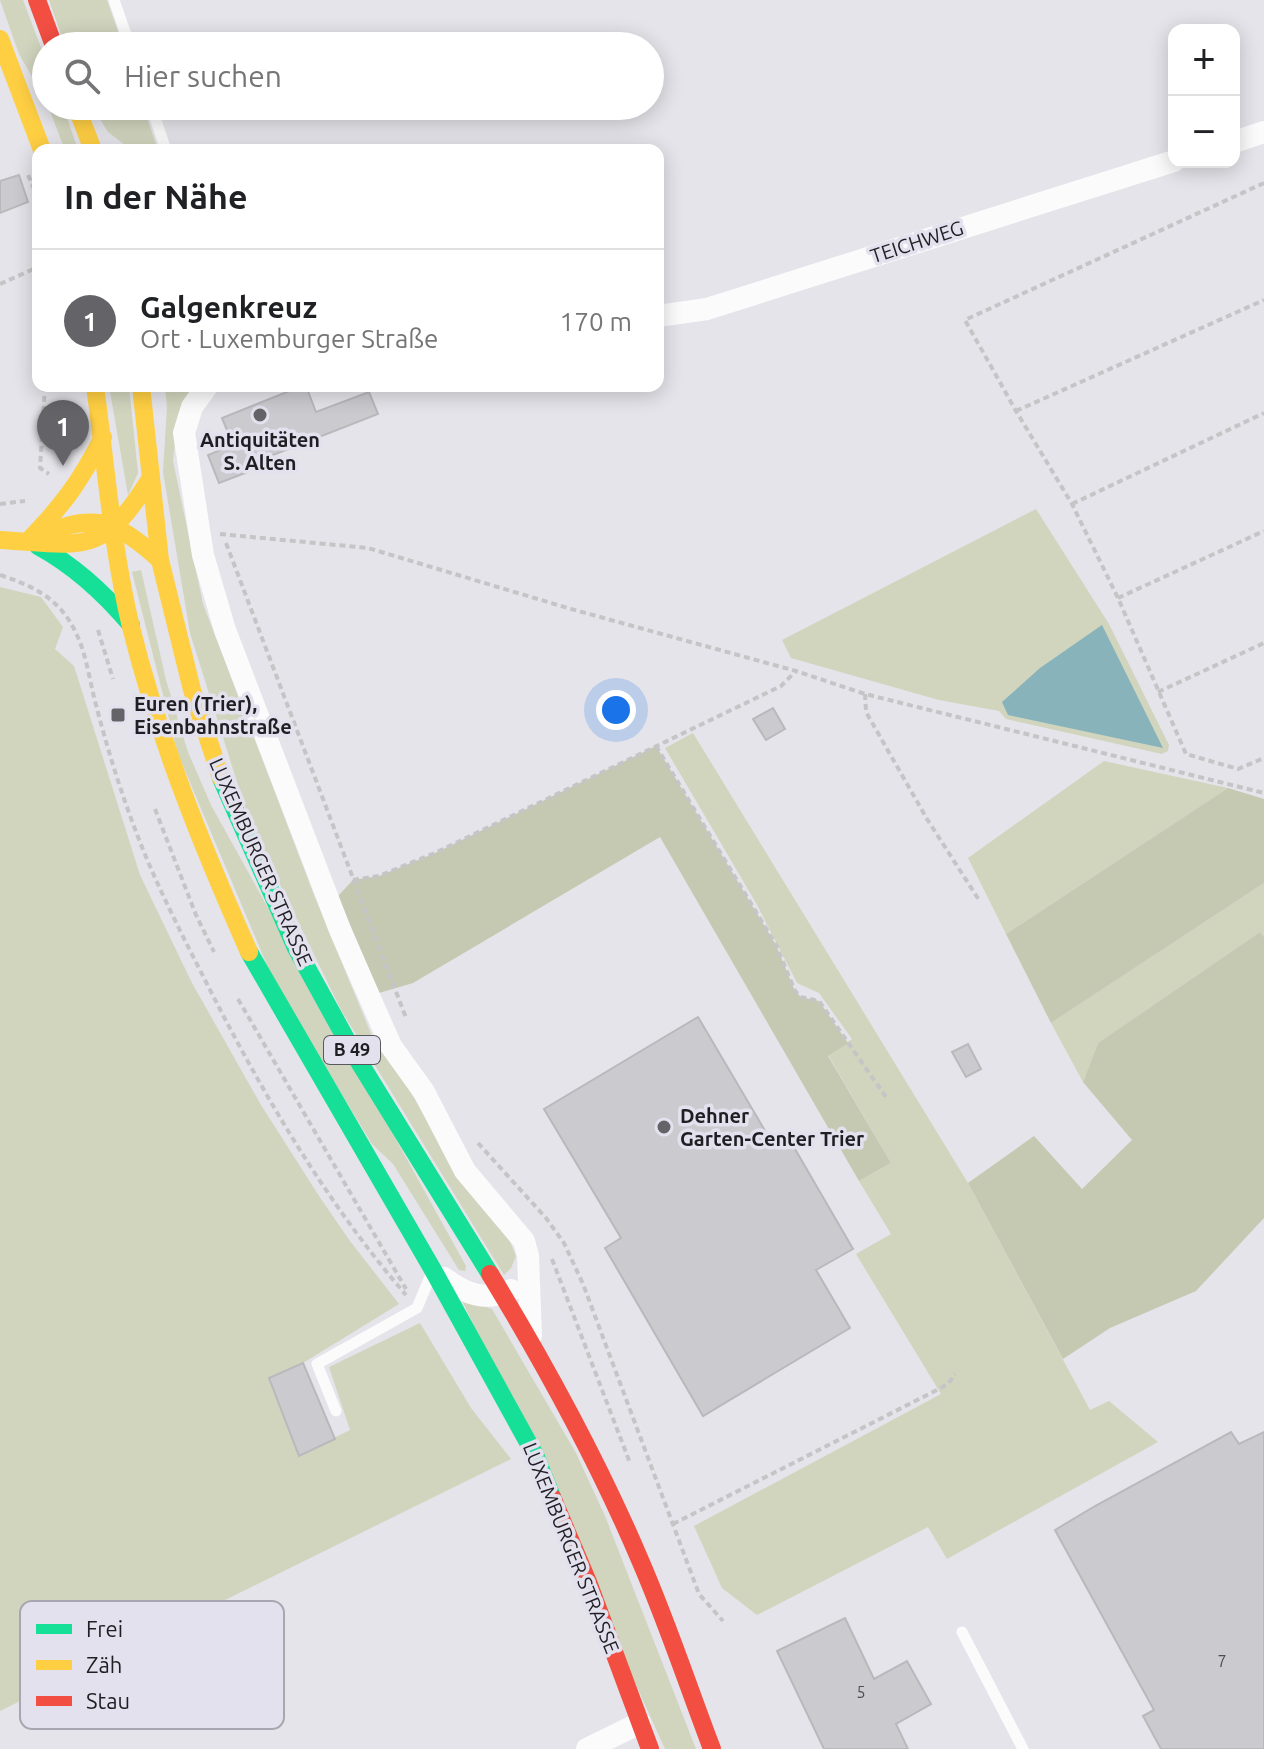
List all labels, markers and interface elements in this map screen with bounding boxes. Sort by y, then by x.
map controls [1168,24,1240,168]
button: + [1168,24,1240,96]
search box [32,32,664,120]
icon: search [60,54,104,98]
text: Hier suchen [124,59,282,93]
button: − [1168,96,1240,168]
text: In der Nähe [64,177,247,215]
street label: TEICHWEG [867,216,966,267]
text: Galgenkreuz [140,290,317,324]
text: 1 [83,307,97,336]
text: 170 m [560,307,632,336]
text: Ort · Luxemburger Straße [140,324,438,353]
pin: 1 [37,400,89,466]
marker: Antiquitäten S. Alten [251,406,269,424]
place label: Antiquitäten S. Alten [200,428,320,474]
your location [596,690,636,730]
place label: Euren (Trier), Eisenbahnstraße [134,692,292,738]
marker: Euren (Trier), Eisenbahnstraße [109,706,127,724]
street label: LUXEMBURGER STRASSE [205,754,318,969]
road number: B 49 [324,1036,380,1064]
place label: Dehner Garten-Center Trier [680,1104,865,1150]
marker: Dehner Garten-Center Trier [655,1118,673,1136]
street label: LUXEMBURGER STRASSE [519,1439,624,1656]
legend [20,1601,284,1729]
text: Frei [86,1616,123,1641]
text: Zäh [86,1652,122,1677]
house number: 7 [1217,1652,1227,1670]
house number: 5 [856,1683,866,1701]
text: Stau [86,1688,130,1713]

